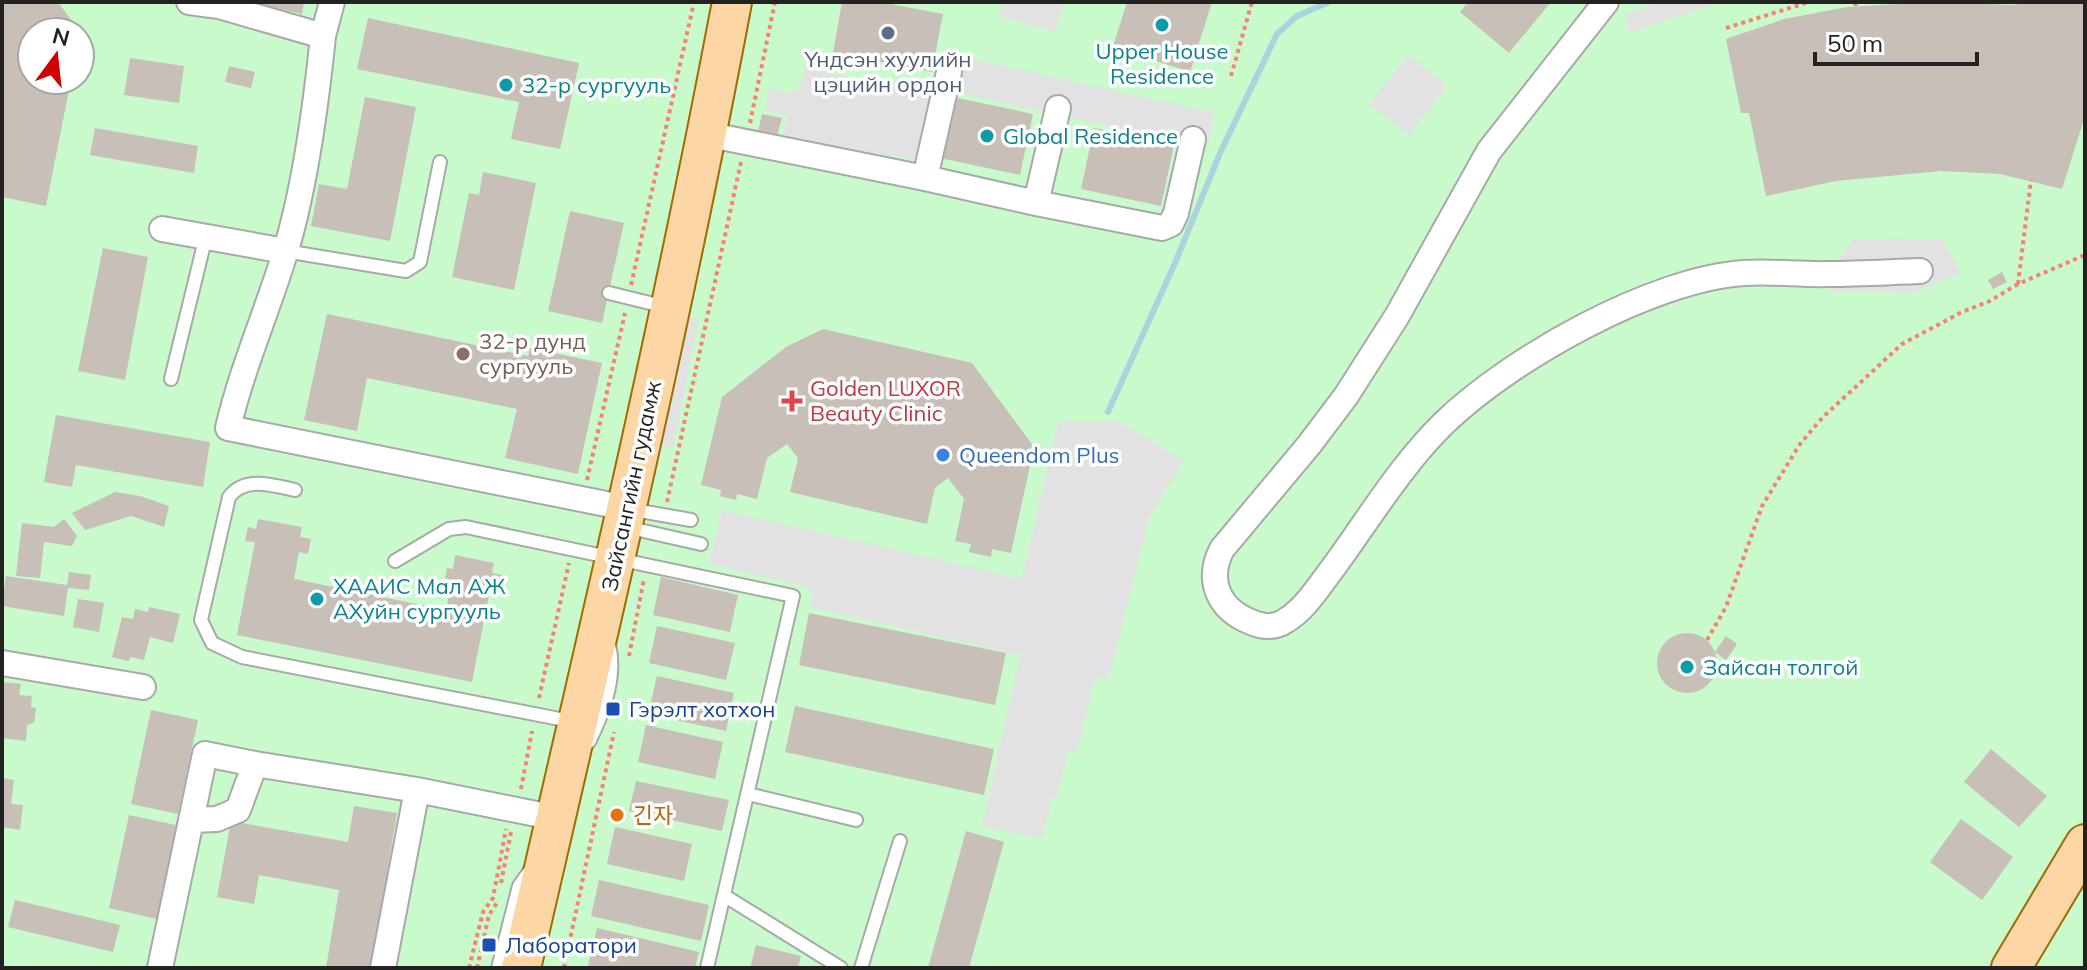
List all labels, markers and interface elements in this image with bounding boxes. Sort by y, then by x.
north arrow [16,16,96,96]
marker: Upper House Residence [1153,16,1171,34]
scale bar [1815,16,1977,66]
text: N [50,21,73,52]
marker: Үндсэн хуулийн цэцийн ордон [879,24,897,42]
text: 50 m [1827,28,1883,58]
place label: Upper House Residence [1095,37,1229,90]
place label: Үндсэн хуулийн цэцийн ордон [804,45,971,98]
place label: 32-р сургууль [522,71,671,99]
marker: 32-р сургууль [497,76,515,94]
place label: Global Residence [1003,122,1178,150]
marker: Global Residence [978,127,996,145]
place label: 32-р дунд сургууль [479,327,586,380]
marker: 32-р дунд сургууль [454,345,472,363]
place label: Golden LUXOR Beauty Clinic [810,374,961,427]
street label: Зайсангийн гудамж [595,378,667,594]
marker: Golden LUXOR Beauty Clinic [781,390,803,412]
place label: Queendom Plus [959,441,1120,469]
marker: Queendom Plus [934,446,952,464]
place label: ХААИС Мал АЖ АХуйн сургууль [333,572,506,625]
marker: ХААИС Мал АЖ АХуйн сургууль [308,590,326,608]
place label: Зайсан толгой [1703,653,1858,681]
marker: Зайсан толгой [1678,658,1696,676]
place label: Гэрэлт хотхон [629,695,775,723]
marker: Гэрэлт хотхон [604,700,622,718]
place label: 긴자 [633,801,673,829]
marker: 긴자 [608,806,626,824]
place label: Лаборатори [505,931,637,959]
marker: Лаборатори [480,936,498,954]

